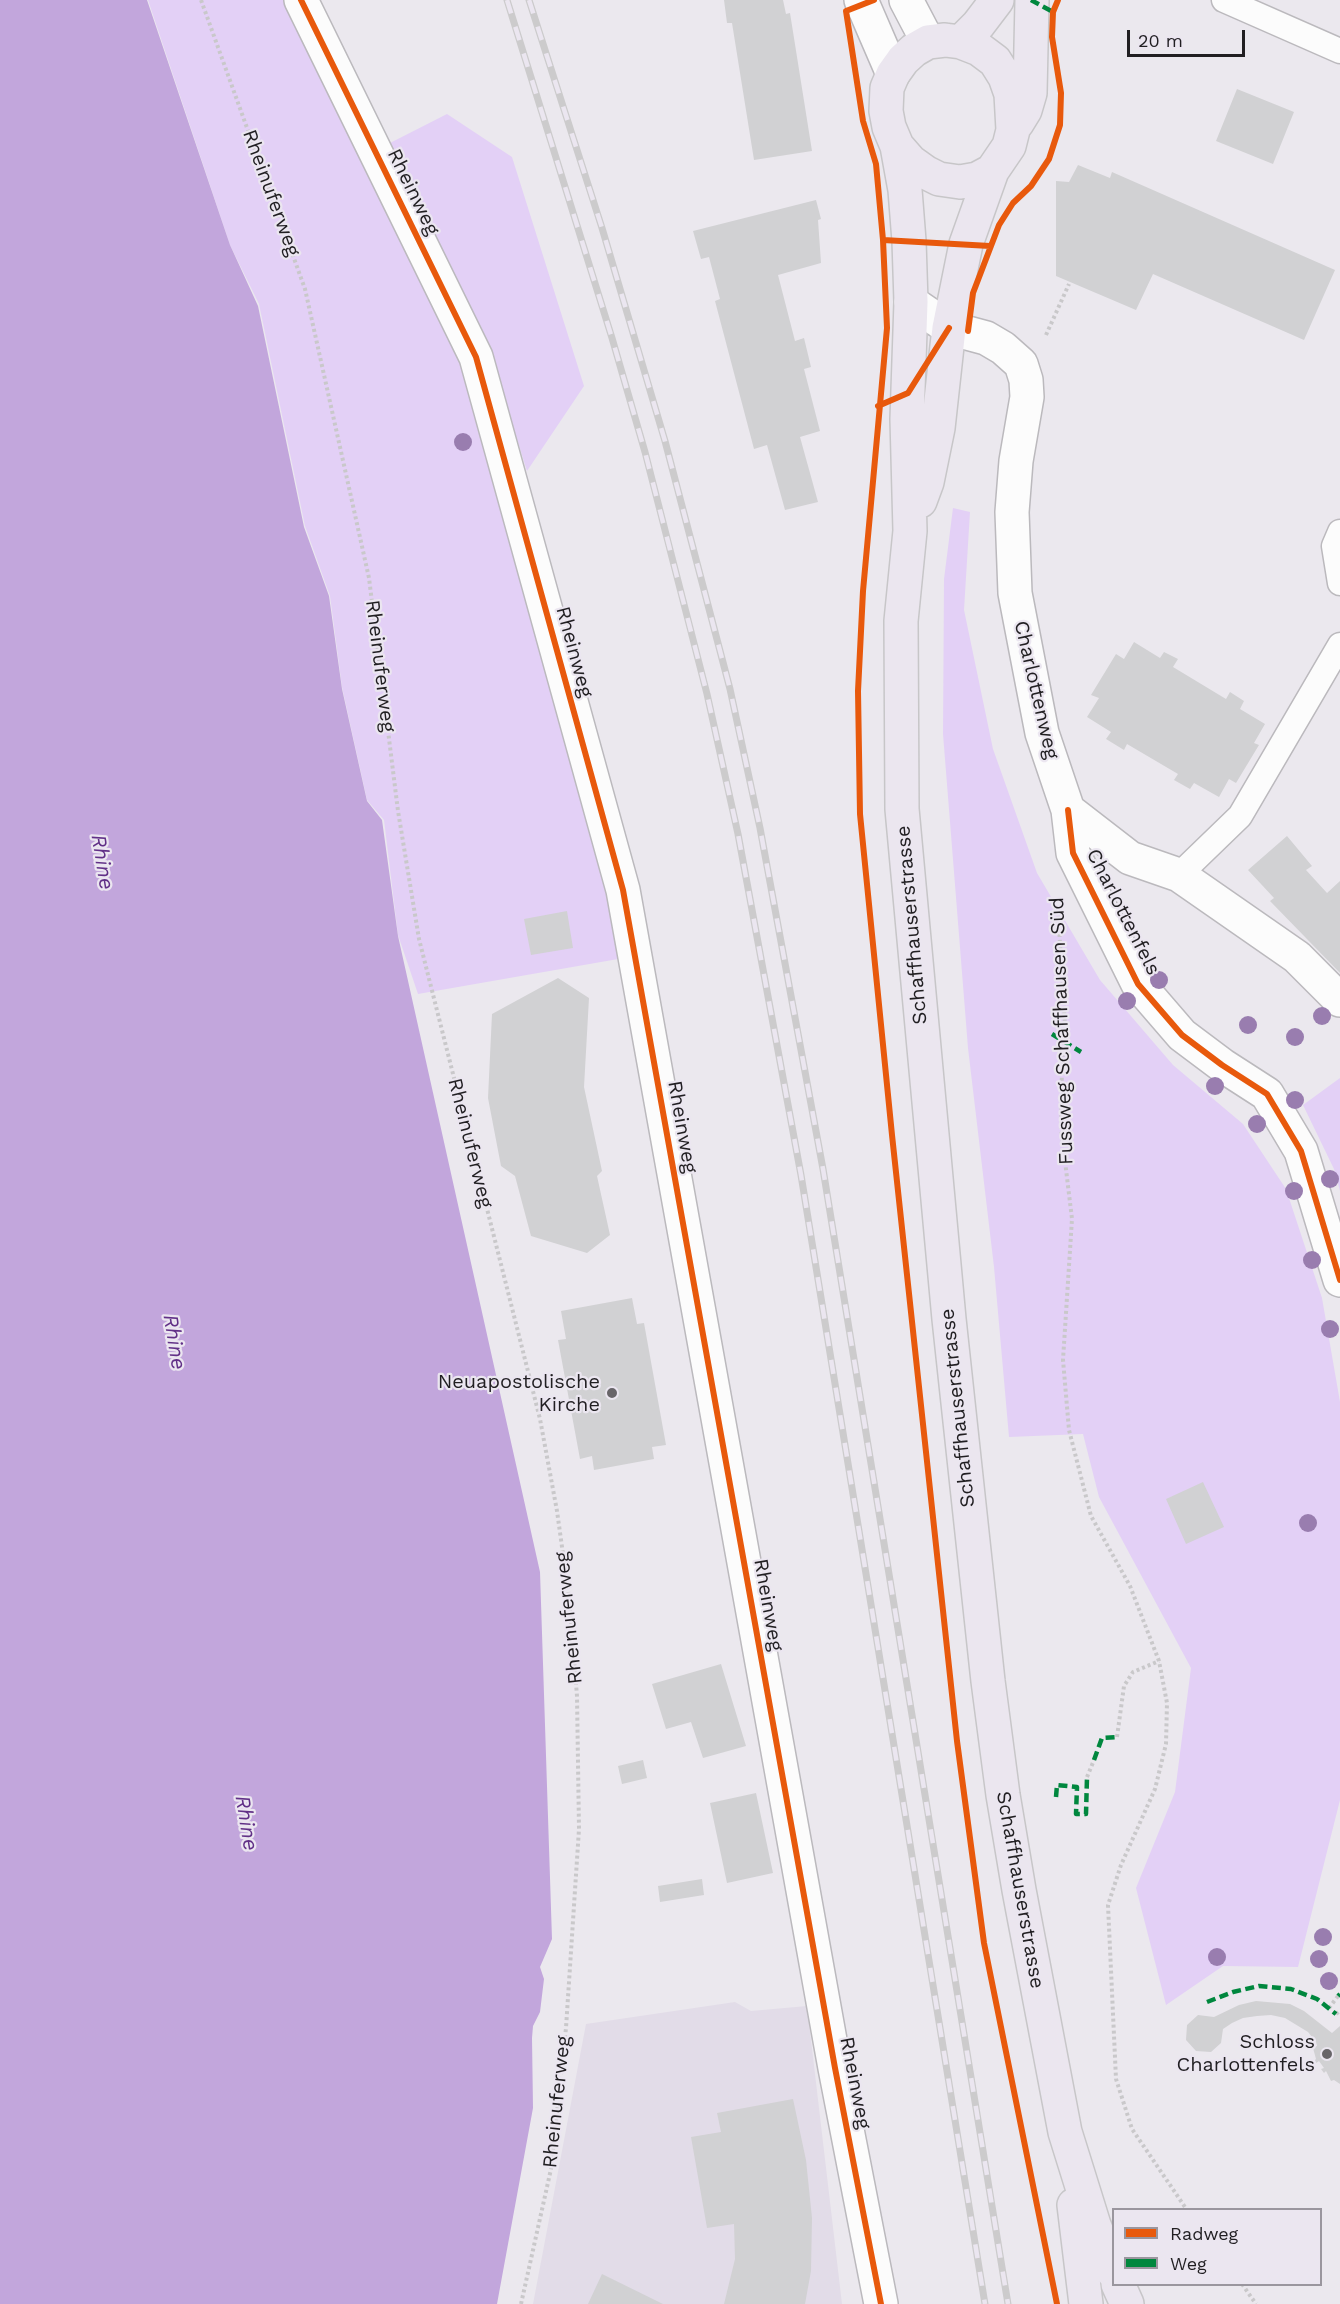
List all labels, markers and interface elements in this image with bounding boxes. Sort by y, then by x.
scale bar [1130,18,1248,56]
text: 20 m [1138,30,1183,51]
street label: Rheinuferweg [237,126,305,260]
street label: Rheinweg [382,145,444,239]
street label: Rheinuferweg [360,599,400,733]
street label: Rheinweg [550,604,598,700]
street label: Charlottenweg [1008,618,1064,762]
street label: Schaffhauserstrasse [891,824,933,1026]
water label: Rhine [85,832,119,892]
street label: Charlottenfels [1081,845,1165,979]
street label: Fussweg Schaffhausen Süd [1045,897,1079,1165]
street label: Rheinuferweg [442,1076,498,1210]
street label: Rheinweg [662,1079,702,1175]
street label: Schaffhauserstrasse [936,1307,980,1509]
water label: Rhine [157,1312,191,1372]
place label: Neuapostolische Kirche [438,1370,600,1417]
marker: Neuapostolische Kirche [605,1386,619,1400]
street label: Rheinuferweg [550,1551,588,1685]
street label: Rheinweg [748,1557,788,1653]
street label: Schaffhauserstrasse [991,1789,1049,1991]
water label: Rhine [229,1793,263,1853]
place label: Schloss Charlottenfels [1176,2030,1315,2077]
street label: Rheinuferweg [538,2035,576,2169]
street label: Rheinweg [834,2035,876,2131]
marker: Schloss Charlottenfels [1320,2047,1334,2061]
legend [1112,2208,1322,2286]
text: Radweg [1170,2223,1238,2244]
text: Weg [1170,2253,1207,2274]

